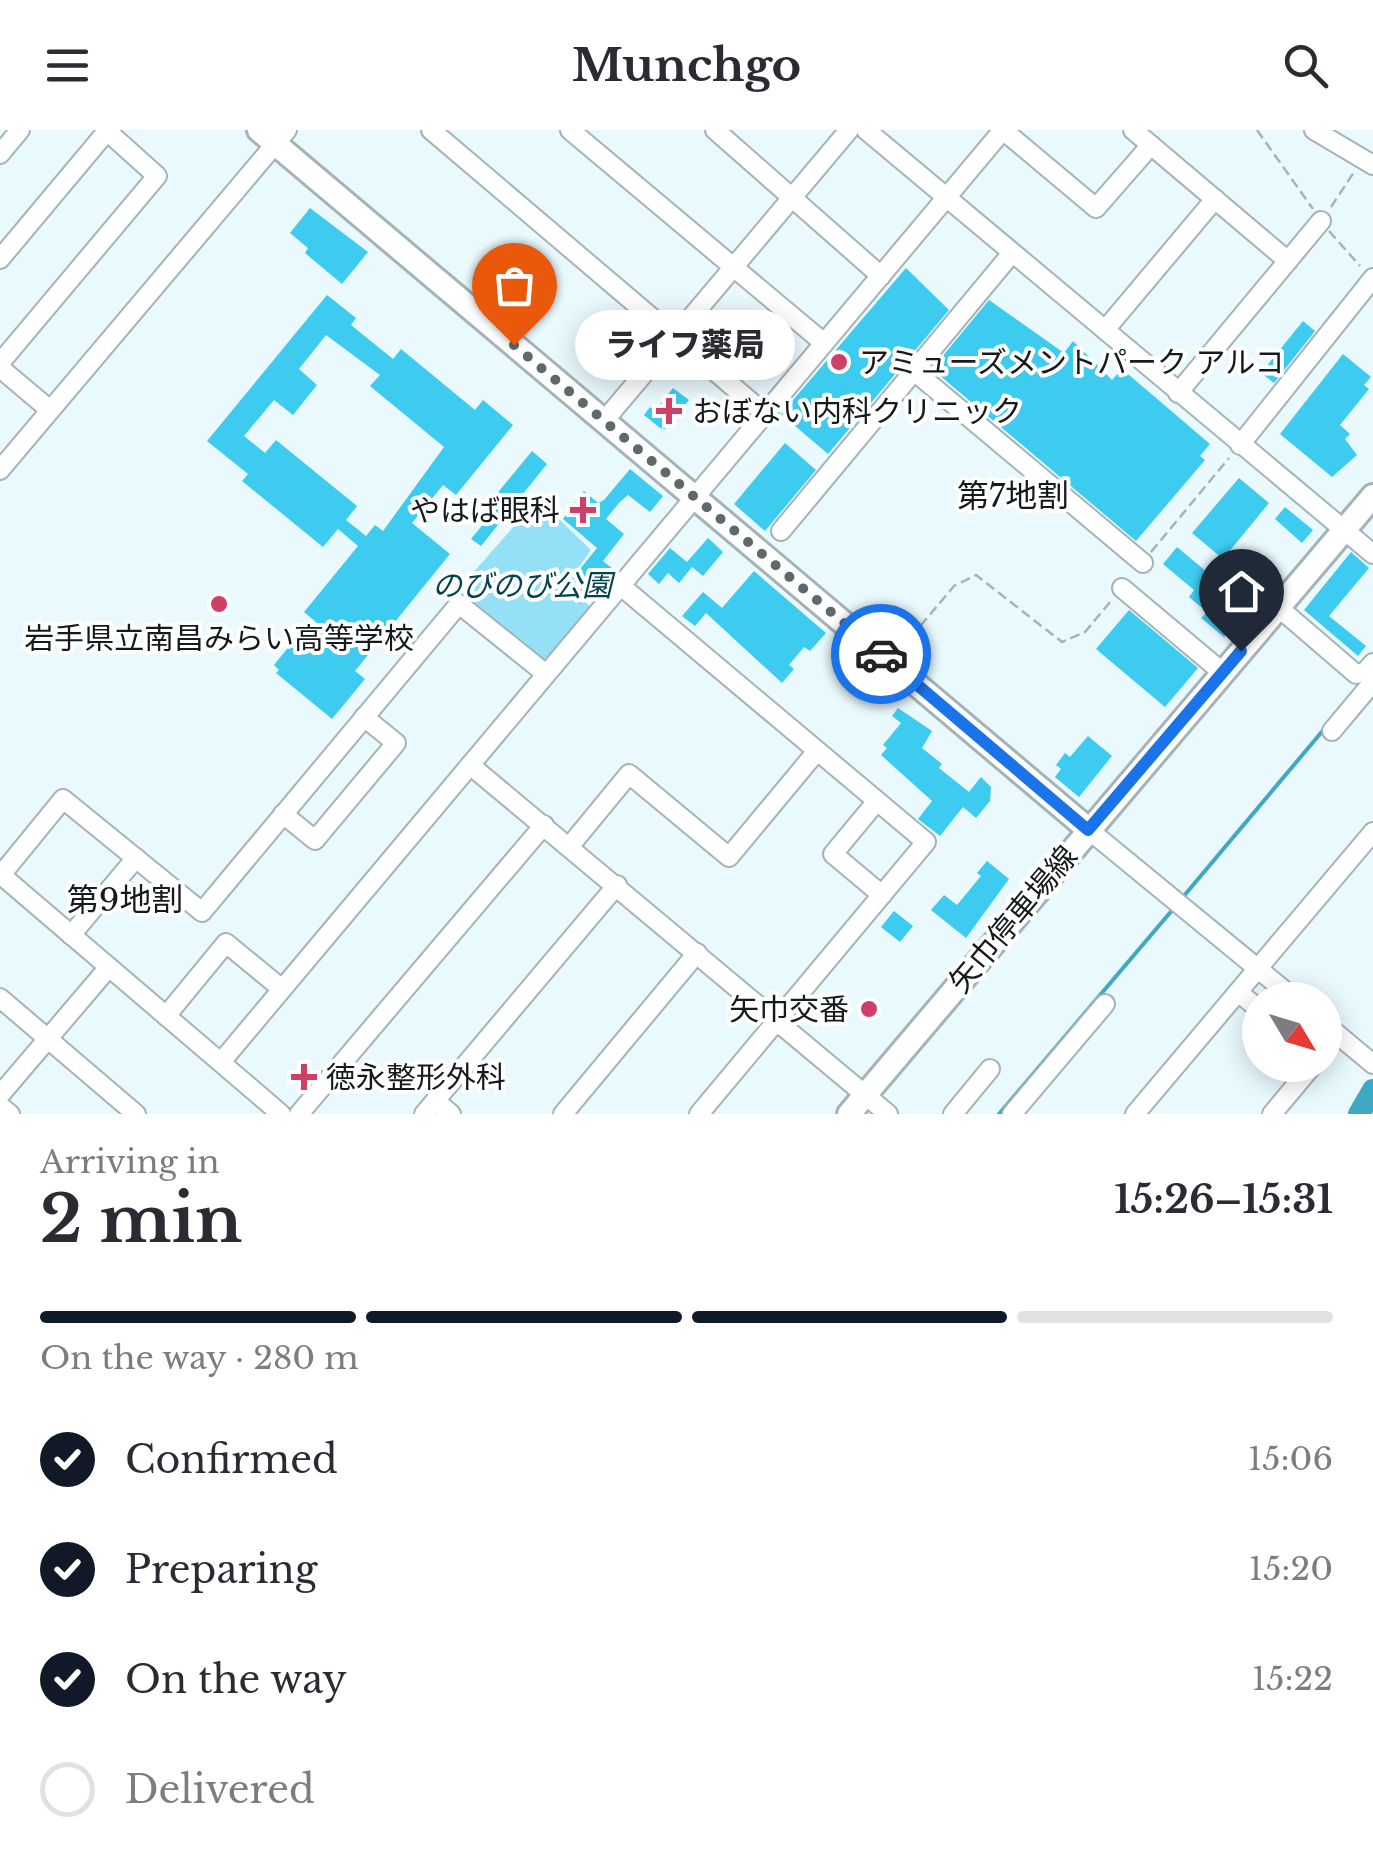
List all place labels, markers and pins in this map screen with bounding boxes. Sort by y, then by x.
pin [472,243,557,346]
callout: ライフ薬局 [574,310,794,380]
place label: アミューズメントパーク アルコ [859,344,1285,381]
marker: アミューズメントパーク アルコ [828,351,850,373]
place label: おぼない内科クリニック [692,393,1022,430]
marker: おぼない内科クリニック [656,398,682,424]
place label: やはば眼科 [410,492,560,529]
marker: やはば眼科 [570,497,596,523]
pin [1199,549,1284,652]
marker: 岩手県立南昌みらい高等学校 [208,593,230,615]
place label: 岩手県立南昌みらい高等学校 [24,620,414,657]
place label: 矢巾交番 [729,991,849,1028]
marker: 矢巾交番 [858,998,880,1020]
place label: 徳永整形外科 [326,1059,506,1096]
marker: 徳永整形外科 [291,1064,317,1090]

